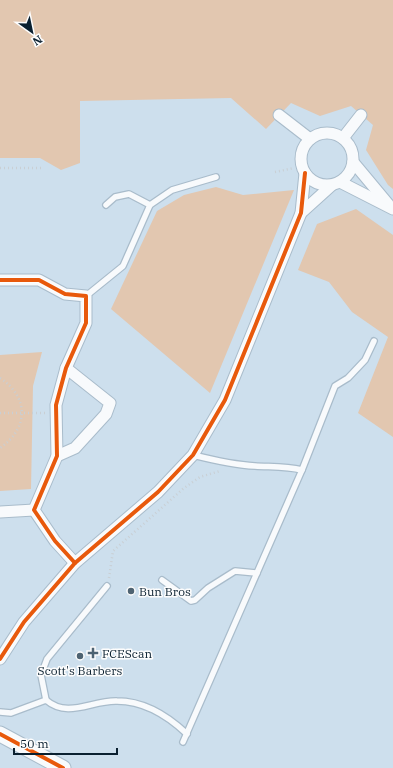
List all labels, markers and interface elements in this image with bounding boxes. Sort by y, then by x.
north arrow [12,12,52,52]
text: N [30,32,45,49]
place label: Bun Bros [139,584,191,599]
marker: Bun Bros [126,586,136,596]
place label: FCEScan [102,646,153,661]
marker: FCEScan [87,647,99,659]
marker: Scott's Barbers [75,651,85,661]
place label: Scott's Barbers [38,663,123,678]
scale bar [14,730,117,756]
text: 50 m [20,736,49,751]

